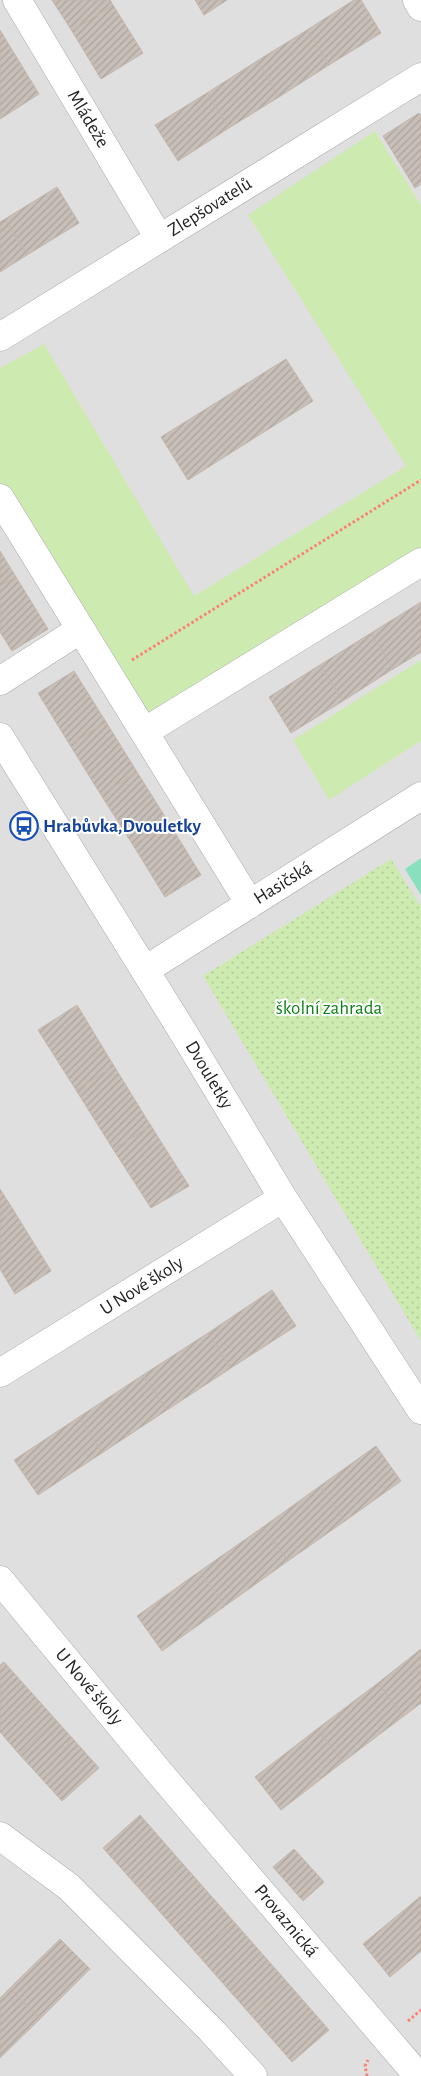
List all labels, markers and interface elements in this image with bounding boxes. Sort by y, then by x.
street label: Mládeže [64,87,112,151]
street label: Zlepšovatelů [165,174,255,240]
bus stop icon: Hrabůvka,Dvouletky [9,811,39,841]
place label: Hrabůvka,Dvouletky [43,817,201,836]
street label: Hasičská [251,858,316,908]
park label: školní zahrada [276,999,383,1018]
street label: Dvouletky [181,1038,237,1112]
street label: U Nové školy [97,1253,187,1319]
street label: U Nové školy [52,1645,126,1729]
street label: Provaznická [250,1881,322,1961]

